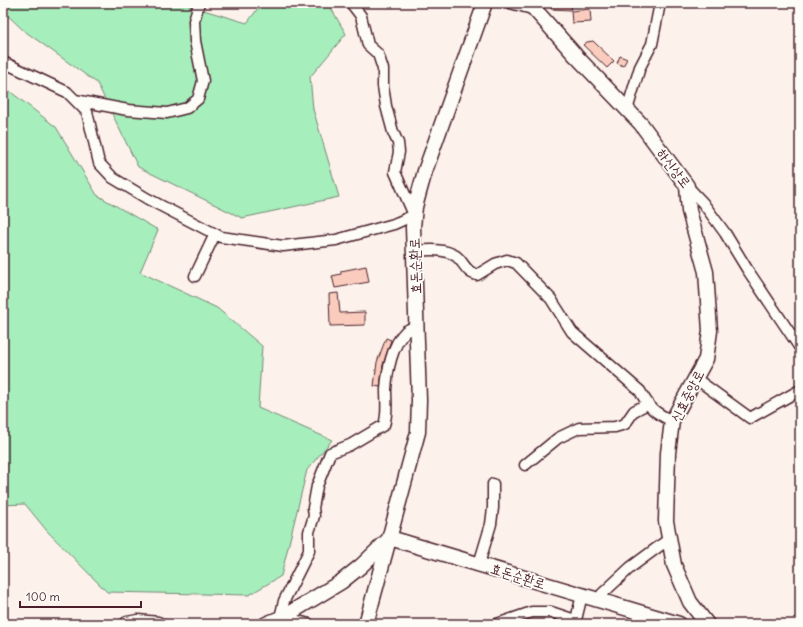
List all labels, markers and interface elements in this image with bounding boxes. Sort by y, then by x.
street label: 하신상로 [653,145,695,191]
street label: 효돈순환로 [405,238,425,294]
street label: 신효중앙로 [666,367,708,425]
street label: 효돈순환로 [488,559,548,593]
scale bar [20,583,141,609]
text: 100 m [26,589,60,604]

